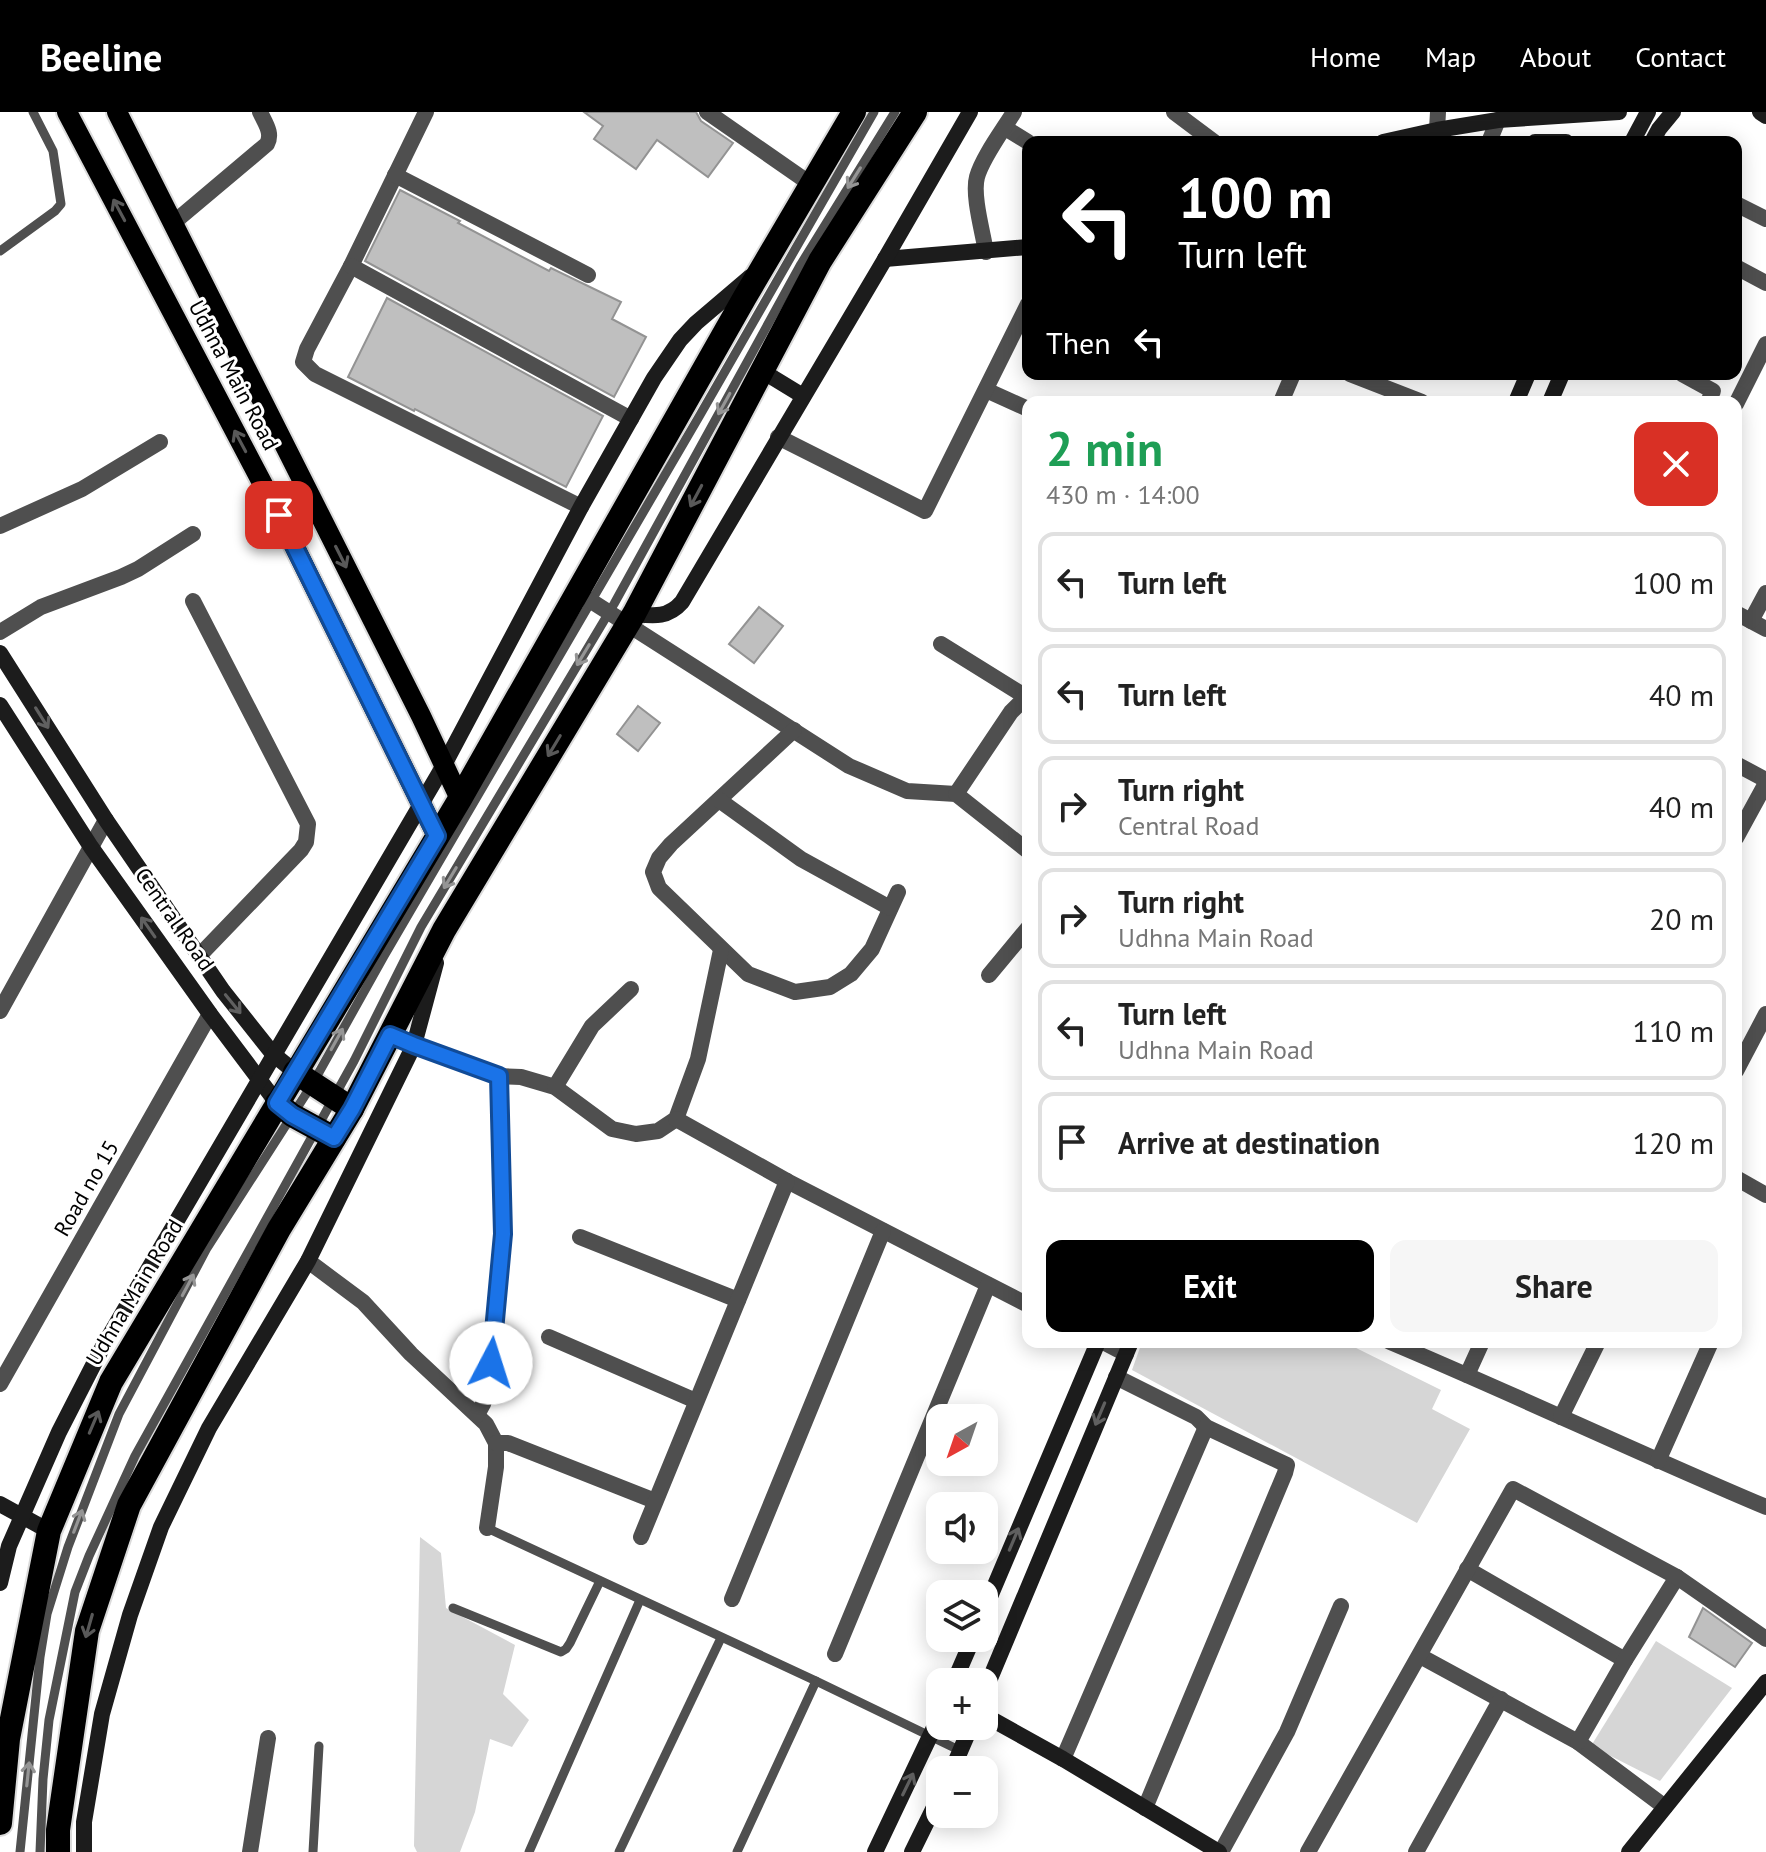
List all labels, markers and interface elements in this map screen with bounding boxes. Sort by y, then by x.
text: Beeline [40,32,162,81]
text: Home [1310,38,1381,75]
text: Map [1425,38,1476,75]
text: About [1520,38,1591,75]
text: Contact [1635,38,1726,75]
text: 100 m [1178,161,1333,233]
one-way arrow [846,167,862,189]
icon: left [1046,168,1150,272]
one-way arrow [110,199,126,223]
text: Turn left [1178,231,1307,278]
street label: Udhna Main Road [183,295,285,455]
icon: left [1127,320,1171,364]
text: Then [1046,323,1111,362]
one-way arrow [716,391,731,415]
text: 2 min [1046,417,1163,479]
button: close [1634,422,1718,506]
one-way arrow [231,429,247,453]
text: 430 m · 14:00 [1046,478,1200,511]
pin [245,481,313,549]
one-way arrow [687,483,703,507]
icon: arrive [257,493,301,537]
one-way arrow [333,544,349,568]
icon: left [1050,560,1094,604]
text: Turn left [1118,563,1226,602]
text: 100 m [1633,563,1714,602]
one-way arrow [575,643,591,666]
icon: left [1050,672,1094,716]
text: Turn left [1118,675,1226,714]
text: 40 m [1649,675,1714,714]
one-way arrow [33,707,50,729]
one-way arrow [546,734,562,757]
text: Turn right [1118,770,1244,809]
icon: right [1050,784,1094,828]
text: 40 m [1649,787,1714,826]
text: Central Road [1118,809,1260,842]
street label: Central Road [129,862,221,976]
one-way arrow [442,866,458,889]
text: Turn right [1118,882,1244,921]
icon: right [1050,896,1094,940]
text: 20 m [1649,899,1714,938]
one-way arrow [140,917,157,938]
text: Udhna Main Road [1118,921,1314,954]
one-way arrow [225,993,242,1014]
text: Turn left [1118,994,1226,1033]
icon: left [1050,1008,1094,1052]
text: 110 m [1633,1011,1714,1050]
one-way arrow [329,1028,345,1051]
text: Udhna Main Road [1118,1033,1314,1066]
icon: arrive [1050,1120,1094,1164]
text: Arrive at destination [1118,1123,1380,1162]
text: 120 m [1633,1123,1714,1162]
street label: Road no 15 [47,1135,125,1241]
street label: Udhna Main Road [79,1214,189,1370]
button: Exit [1046,1240,1374,1332]
button: Share [1390,1240,1718,1332]
one-way arrow [180,1274,196,1298]
position arrow [449,1321,533,1405]
one-way arrow [1092,1401,1107,1426]
north arrow [926,1404,998,1476]
map controls [926,1404,998,1828]
one-way arrow [88,1410,103,1435]
button: sound [926,1492,998,1564]
one-way arrow [72,1509,86,1534]
one-way arrow [1008,1528,1023,1552]
button: layers [926,1580,998,1652]
one-way arrow [81,1613,95,1638]
button: + [926,1668,998,1740]
button: − [926,1756,998,1828]
one-way arrow [21,1761,36,1788]
one-way arrow [901,1772,916,1796]

